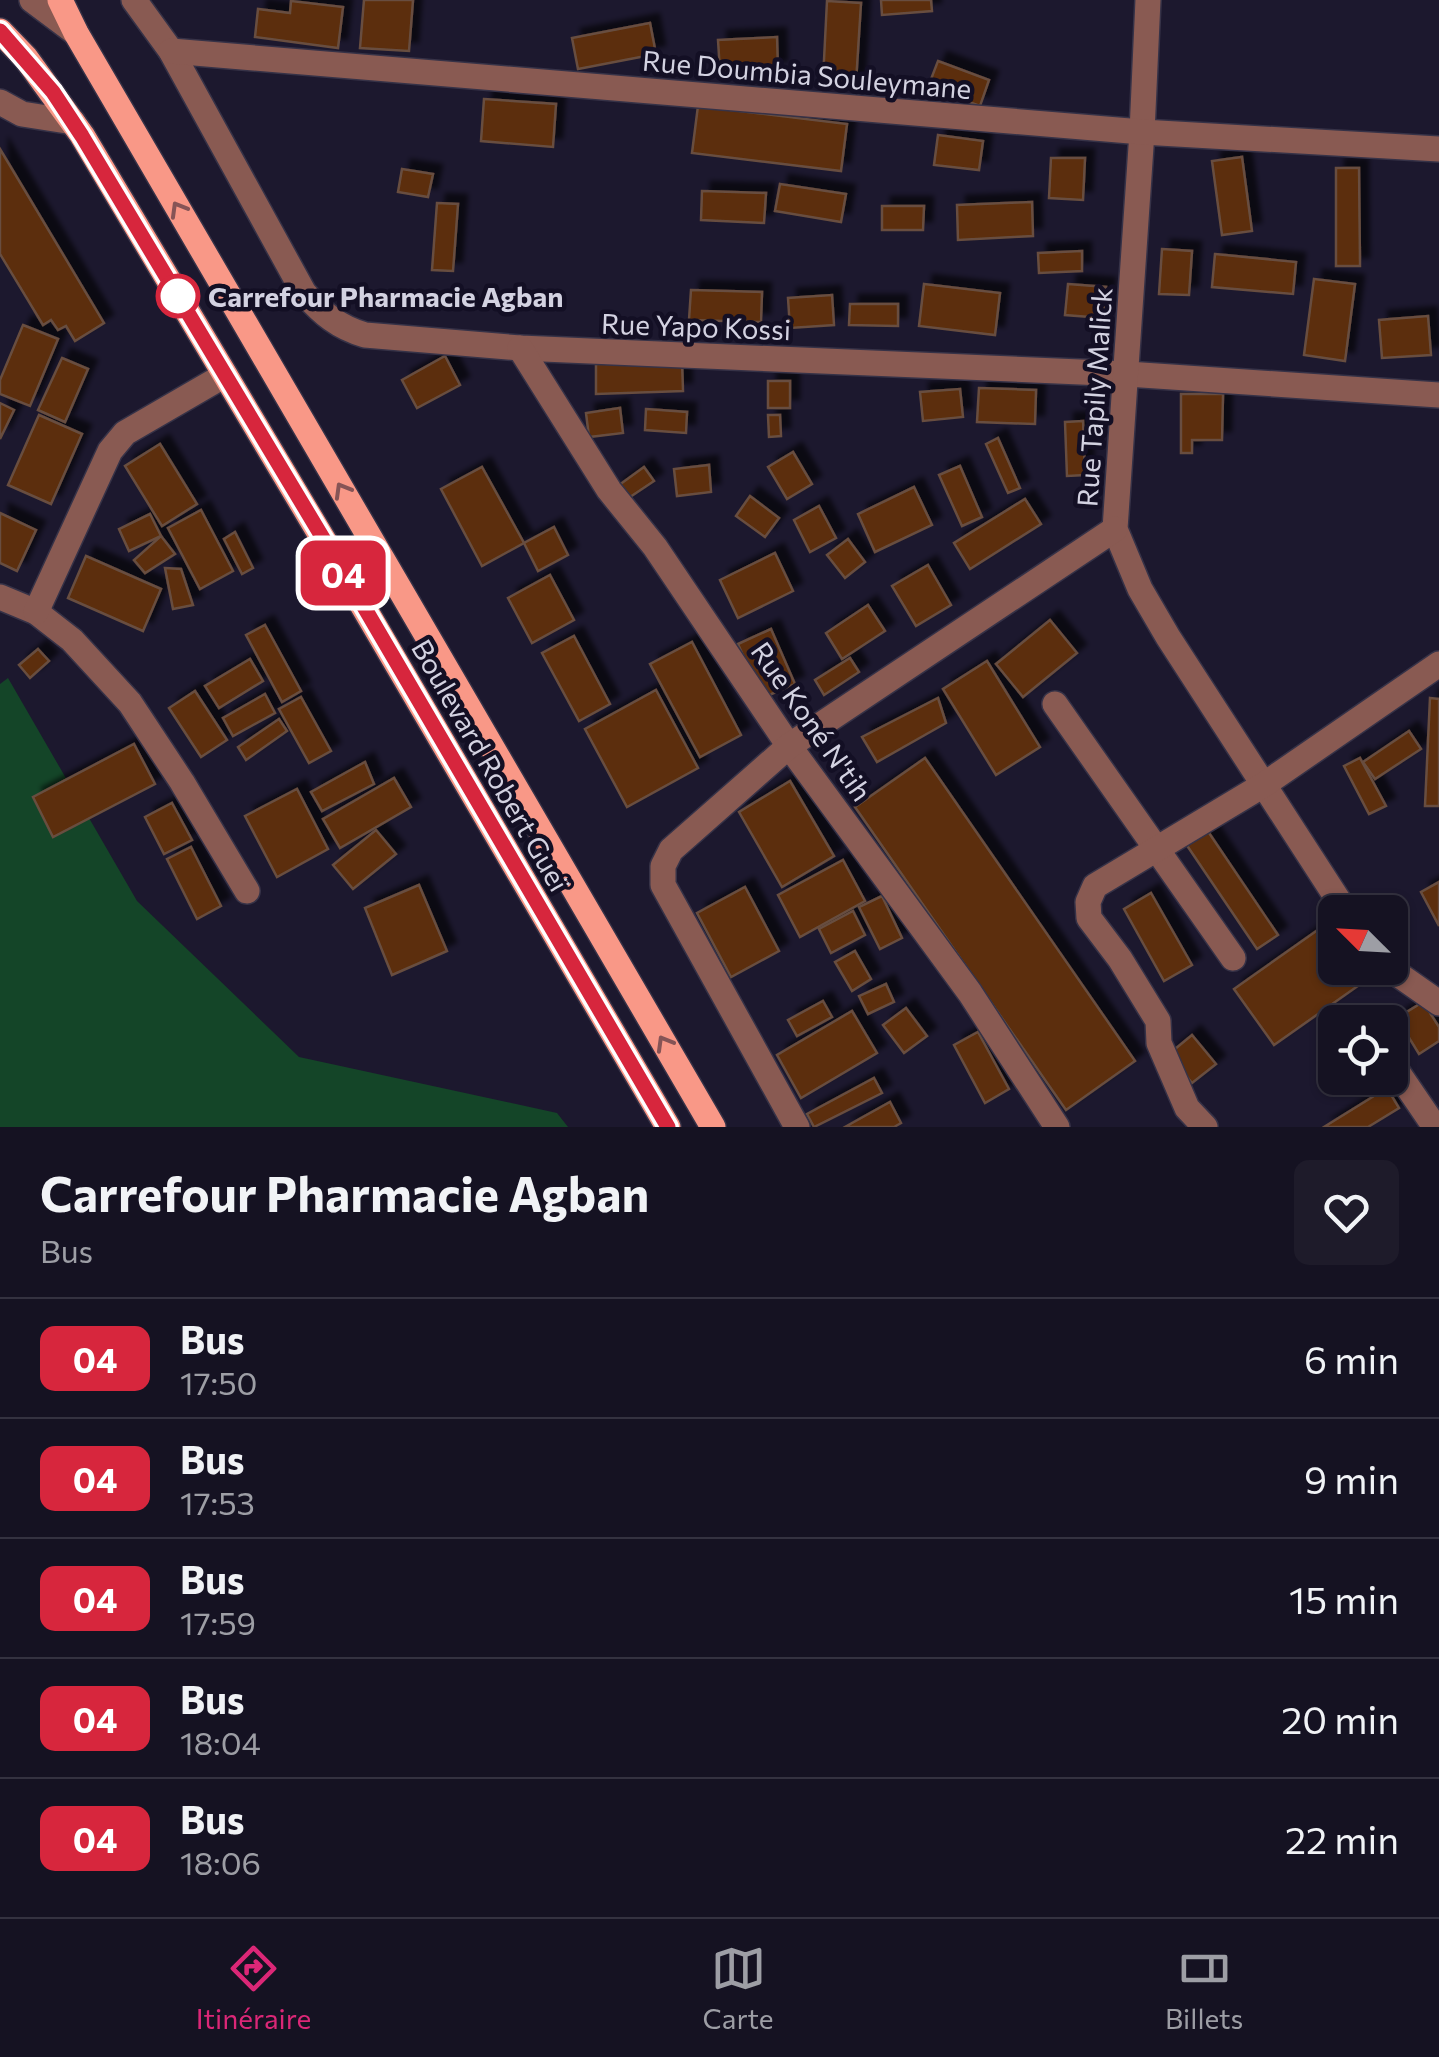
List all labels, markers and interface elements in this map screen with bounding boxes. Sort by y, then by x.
street label: Rue Doumbia Souleymane [641,43,973,105]
one-way arrow [171,202,191,220]
marker: Carrefour Pharmacie Agban [157,275,199,317]
place label: Carrefour Pharmacie Agban [208,279,563,313]
street label: Rue Tapily Malick [1069,286,1119,508]
street label: Rue Yapo Kossi [600,306,792,346]
one-way arrow [335,482,354,500]
line badge: 04 [298,540,388,606]
text: 04 [321,552,365,595]
street label: Boulevard Robert Gueï [405,633,577,898]
street label: Rue Koné N'tih [745,635,879,807]
north arrow [1318,895,1408,985]
map controls [1318,895,1408,1095]
button: locate [1318,1005,1408,1095]
one-way arrow [657,1036,676,1054]
button: heart [1294,1160,1399,1265]
text: Carrefour Pharmacie Agban [40,1163,649,1222]
text: Bus [40,1230,93,1270]
text: Bus [180,1315,245,1362]
text: 6 min [1304,1335,1399,1382]
text: 04 [73,1337,117,1380]
text: 17:50 [180,1362,257,1402]
text: Bus [180,1435,245,1482]
text: 9 min [1304,1455,1399,1502]
text: 04 [73,1457,117,1500]
text: 17:53 [180,1482,255,1522]
text: Bus [180,1555,245,1602]
text: 15 min [1289,1575,1399,1622]
text: 04 [73,1577,117,1620]
text: 17:59 [180,1602,256,1642]
text: Bus [180,1675,245,1722]
text: 20 min [1281,1695,1399,1742]
text: 04 [73,1697,117,1740]
text: 18:04 [180,1722,261,1762]
text: Bus [180,1795,245,1842]
text: 22 min [1285,1815,1399,1862]
text: 04 [73,1817,117,1860]
text: 18:06 [180,1842,261,1882]
tab: Itinéraire [196,1941,311,2035]
tab: Carte [703,1941,774,2035]
tab: Billets [1165,1941,1243,2035]

